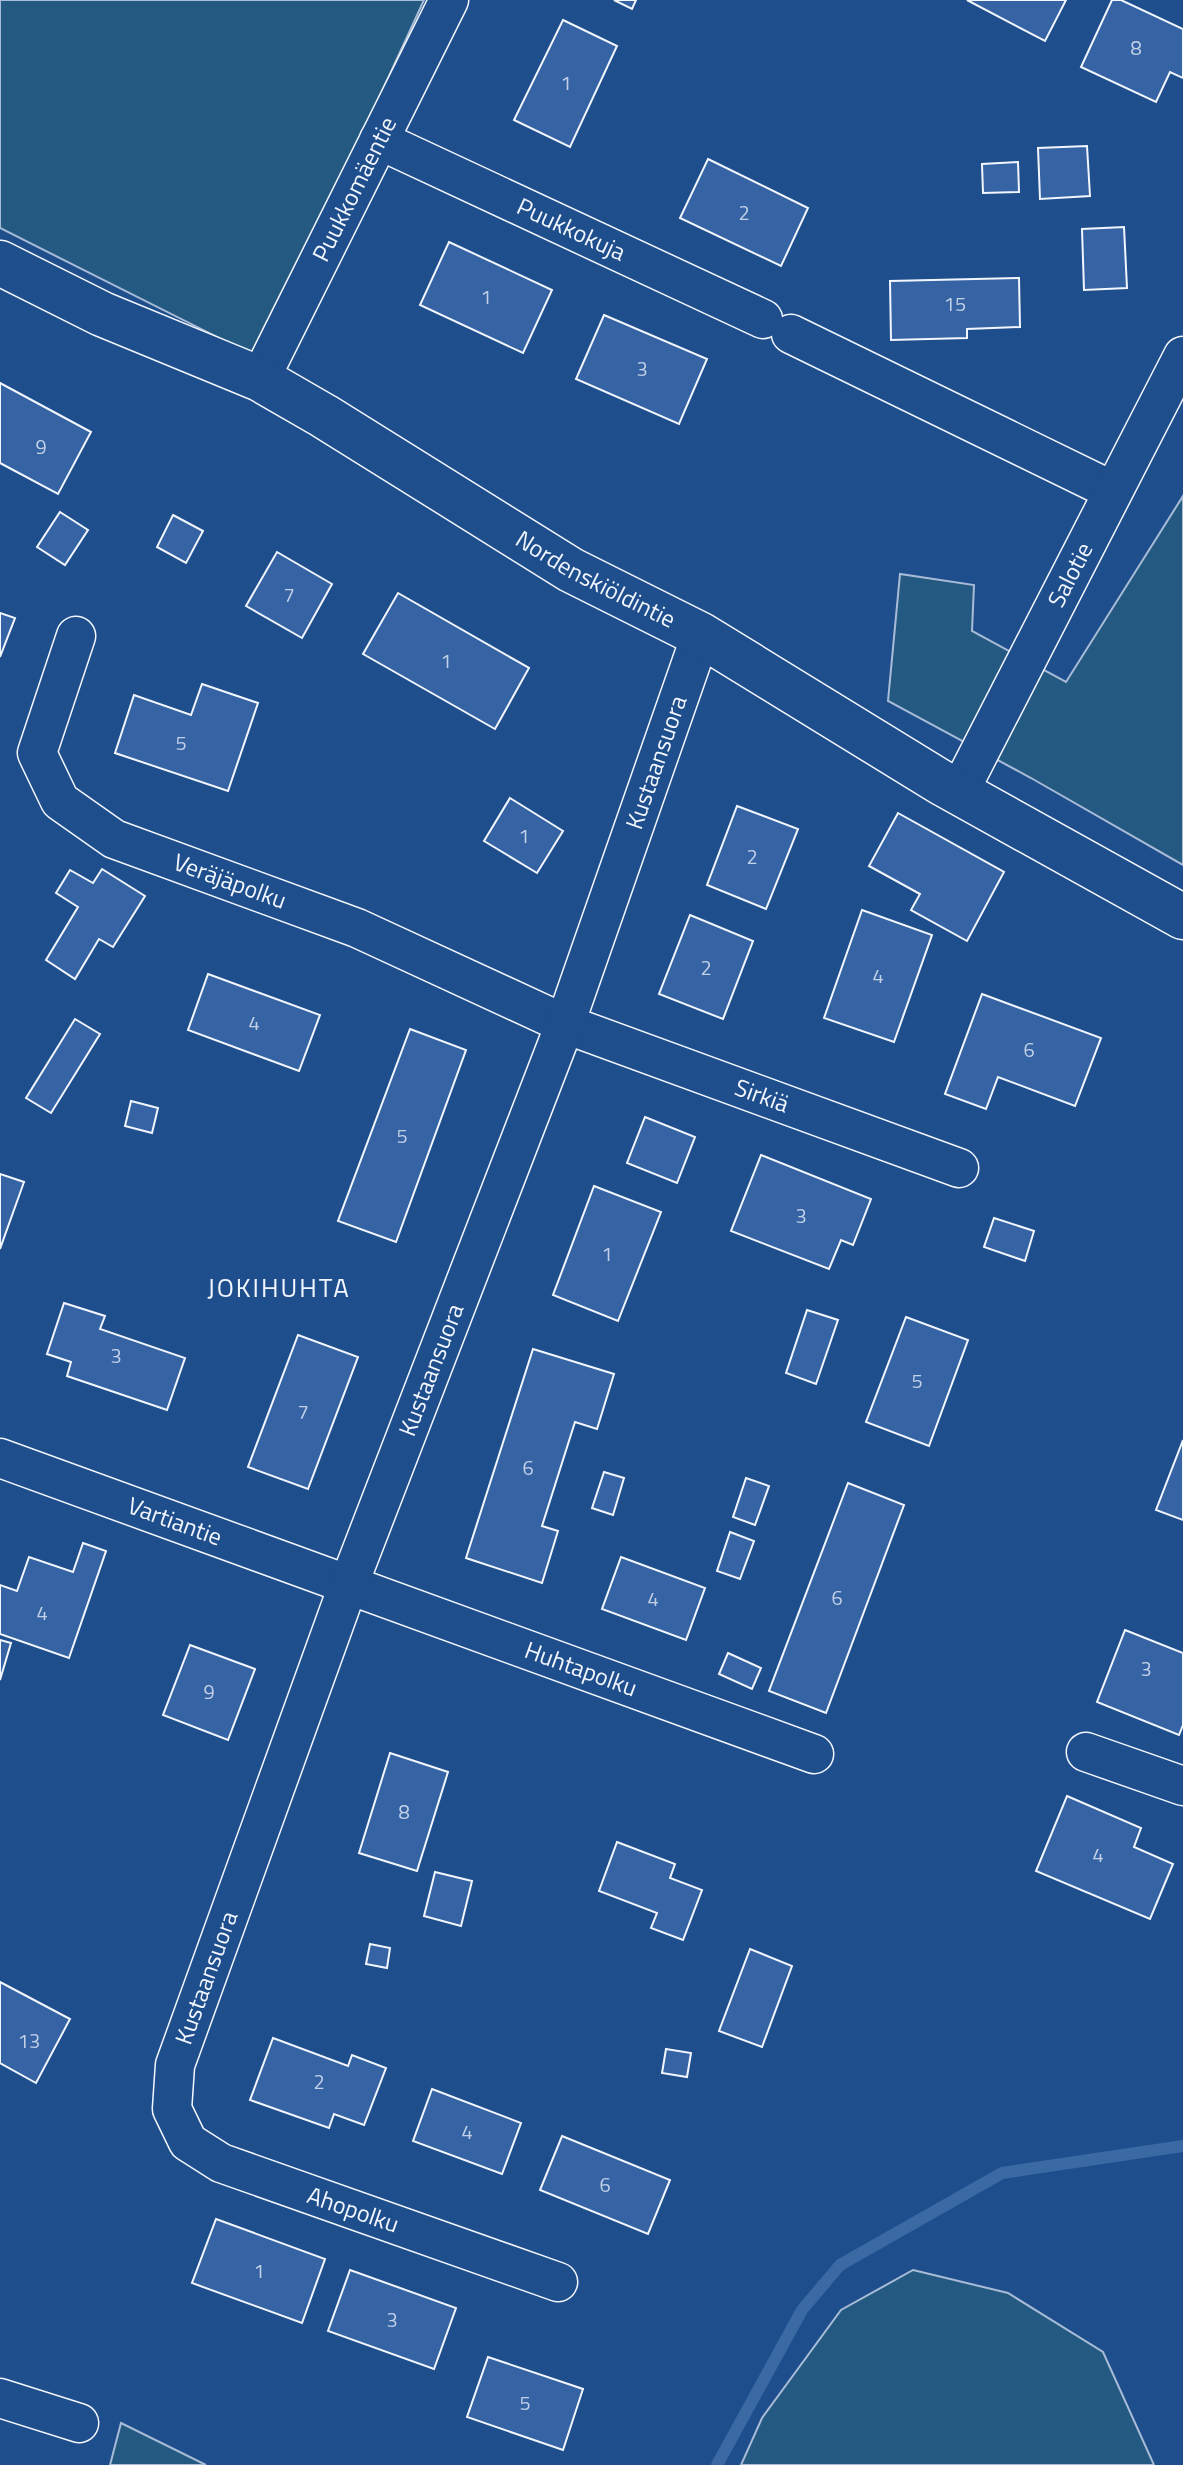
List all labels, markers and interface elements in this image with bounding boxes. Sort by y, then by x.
house number: 8 [1130,32,1142,63]
house number: 1 [560,67,572,98]
street label: Puukkomäentie [302,110,405,268]
street label: Puukkokuja [511,188,632,270]
house number: 2 [738,197,750,228]
house number: 1 [480,281,492,312]
house number: 15 [944,288,966,319]
house number: 3 [636,353,648,384]
house number: 9 [35,431,47,462]
street label: Nordenskiöldintie [509,521,682,637]
street label: Salotie [1038,536,1101,613]
house number: 7 [283,579,295,610]
house number: 1 [440,645,452,676]
street label: Kustaansuora [615,690,696,834]
house number: 5 [175,727,187,758]
house number: 1 [518,820,530,851]
house number: 2 [746,841,758,872]
street label: Veräjäpolku [169,843,292,918]
house number: 2 [700,952,712,983]
house number: 4 [872,960,884,991]
house number: 4 [248,1007,260,1038]
house number: 6 [1023,1034,1035,1065]
street label: Sirkiä [730,1069,794,1121]
house number: 5 [396,1120,408,1151]
house number: 3 [795,1200,807,1231]
house number: 1 [601,1238,613,1269]
district label: JOKIHUHTA [207,1268,351,1307]
street label: Kustaansuora [388,1298,472,1441]
house number: 3 [110,1340,122,1371]
house number: 5 [911,1365,923,1396]
house number: 7 [297,1396,309,1427]
house number: 6 [522,1452,534,1483]
street label: Vartiantie [123,1487,227,1554]
house number: 6 [831,1582,843,1613]
house number: 4 [647,1583,659,1614]
house number: 4 [36,1597,48,1628]
street label: Huhtapolku [520,1631,642,1705]
house number: 3 [1140,1653,1152,1684]
house number: 9 [203,1676,215,1707]
house number: 8 [398,1796,410,1827]
house number: 4 [1092,1839,1104,1870]
street label: Kustaansuora [165,1906,246,2049]
house number: 13 [18,2025,40,2056]
house number: 2 [313,2066,325,2097]
house number: 4 [461,2116,473,2147]
house number: 6 [599,2169,611,2200]
street label: Ahopolku [303,2177,404,2242]
house number: 1 [253,2255,265,2286]
house number: 3 [386,2304,398,2335]
house number: 5 [519,2387,531,2418]

